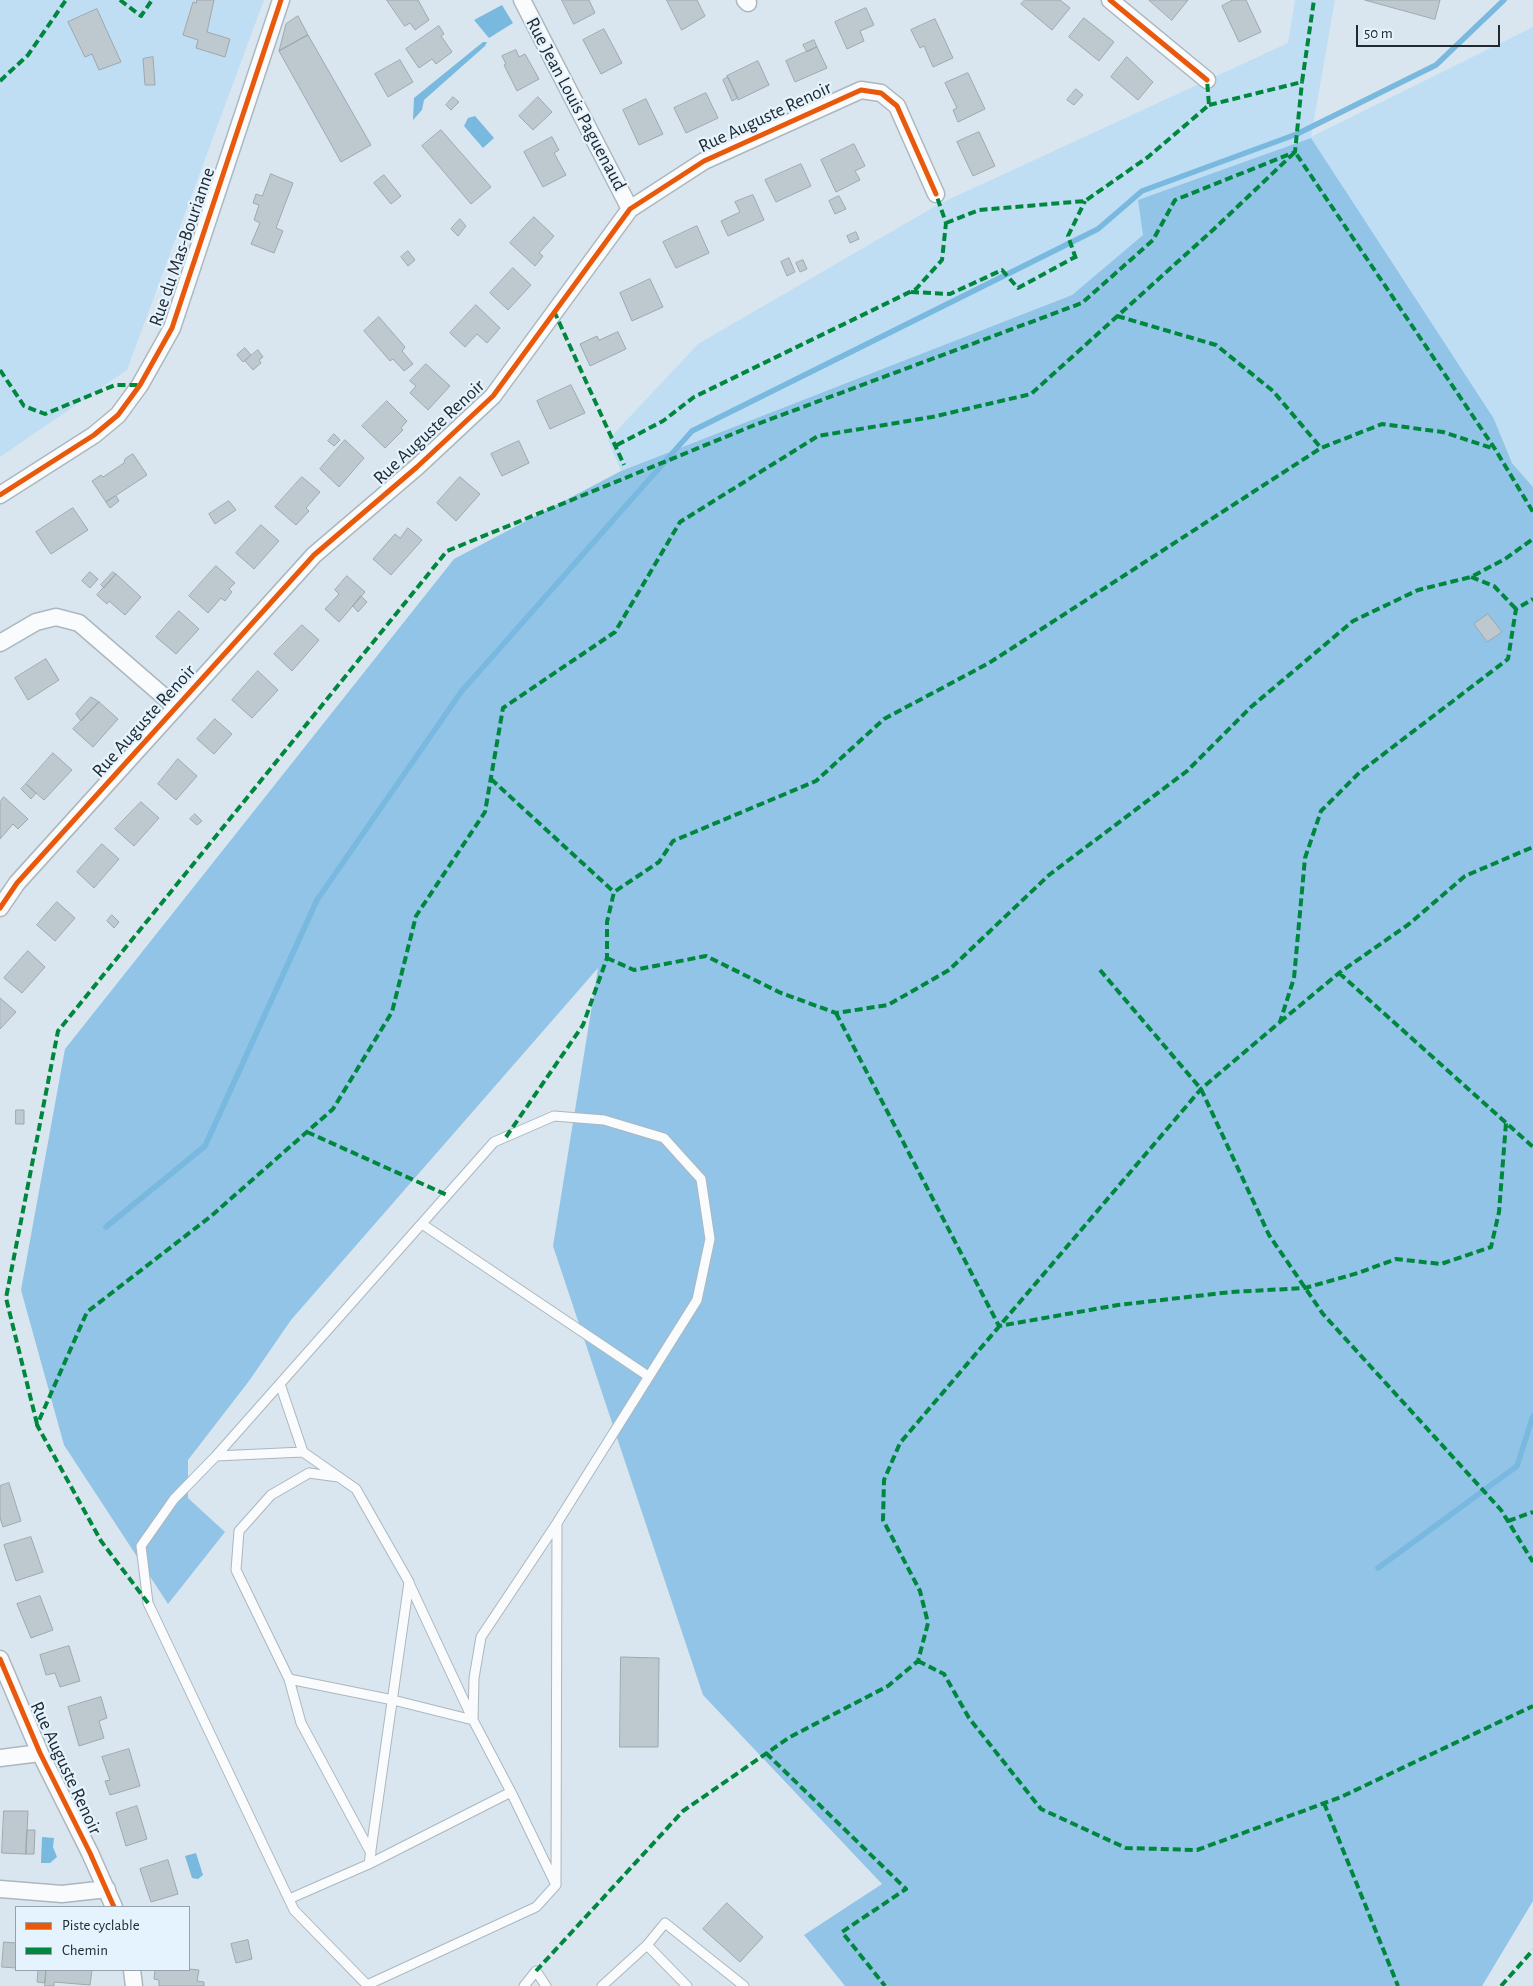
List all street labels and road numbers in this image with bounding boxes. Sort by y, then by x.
street label: Rue Jean Louis Paguenaud [521,13,631,195]
street label: Rue Auguste Renoir [695,76,835,158]
street label: Rue du Mas-Bourianne [144,165,220,329]
street label: Rue Auguste Renoir [369,375,489,489]
street label: Rue Auguste Renoir [87,660,201,782]
street label: Rue Auguste Renoir [25,1698,107,1838]

